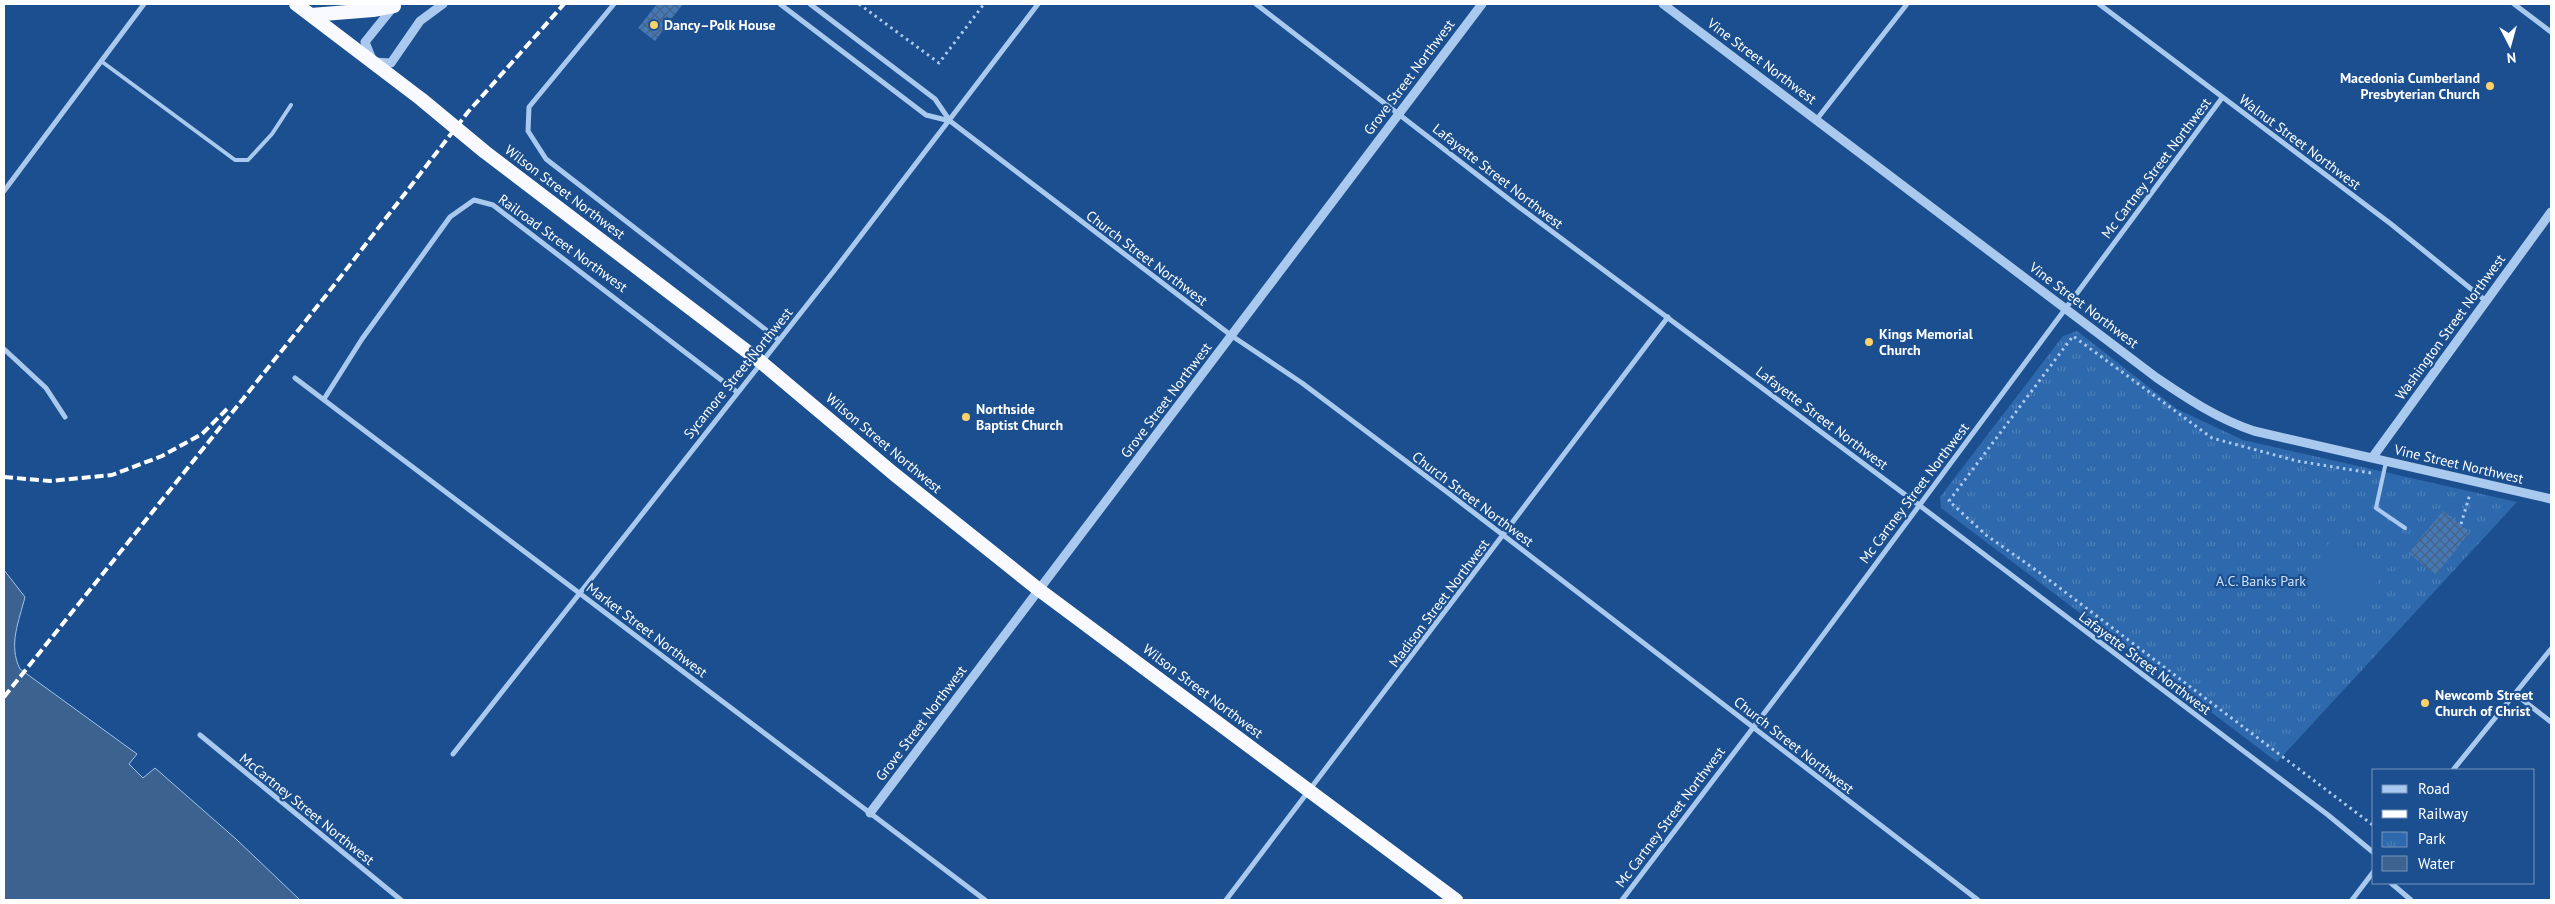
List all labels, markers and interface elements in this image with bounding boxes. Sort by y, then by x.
street label: Vine Street Northwest [1703,13,1820,108]
street label: Grove Street Northwest [1360,15,1458,138]
place label: Dancy–Polk House [664,16,776,34]
marker: Dancy–Polk House [648,19,660,31]
north arrow [2485,20,2535,70]
text: N [2506,48,2517,67]
place label: Macedonia Cumberland Presbyterian Church [2340,69,2480,103]
marker: Macedonia Cumberland Presbyterian Church [2484,80,2496,92]
street label: Walnut Street Northwest [2236,90,2365,194]
street label: Mc Cartney Street Northwest [2097,94,2215,242]
street label: Lafayette Street Northwest [1429,119,1567,233]
street label: Wilson Street Northwest [501,141,629,243]
street label: Railroad Street Northwest [495,190,631,296]
street label: Church Street Northwest [1083,206,1212,310]
street label: Washington Street Northwest [2391,250,2509,403]
street label: Vine Street Northwest [2025,257,2142,352]
street label: Sycamore Street Northwest [680,304,797,442]
place label: Kings Memorial Church [1879,325,1974,359]
marker: Kings Memorial Church [1863,336,1875,348]
street label: Grove Street Northwest [1117,338,1215,461]
street label: Lafayette Street Northwest [1752,362,1892,474]
street label: Wilson Street Northwest [822,389,946,497]
place label: Northside Baptist Church [976,400,1063,434]
marker: Northside Baptist Church [960,411,972,423]
street label: Mc Cartney Street Northwest [1855,419,1973,567]
street label: Vine Street Northwest [2392,440,2526,488]
street label: Church Street Northwest [1409,447,1538,551]
street label: Madison Street Northwest [1385,535,1493,671]
park label: A.C. Banks Park [2216,572,2306,590]
street label: Market Street Northwest [583,579,711,682]
street label: Lafayette Street Northwest [2075,607,2215,719]
street label: Wilson Street Northwest [1139,640,1267,742]
street label: Grove Street Northwest [872,661,970,784]
place label: Newcomb Street Church of Christ [2435,686,2533,720]
street label: Church Street Northwest [1730,692,1858,798]
marker: Newcomb Street Church of Christ [2419,697,2431,709]
street label: Mc Cartney Street Northwest [1611,743,1729,891]
street label: McCartney Street Northwest [236,749,378,869]
legend [2372,769,2535,884]
text: Road [2418,779,2450,798]
text: Railway [2418,804,2468,823]
text: Park [2418,829,2446,848]
text: Water [2418,854,2455,873]

